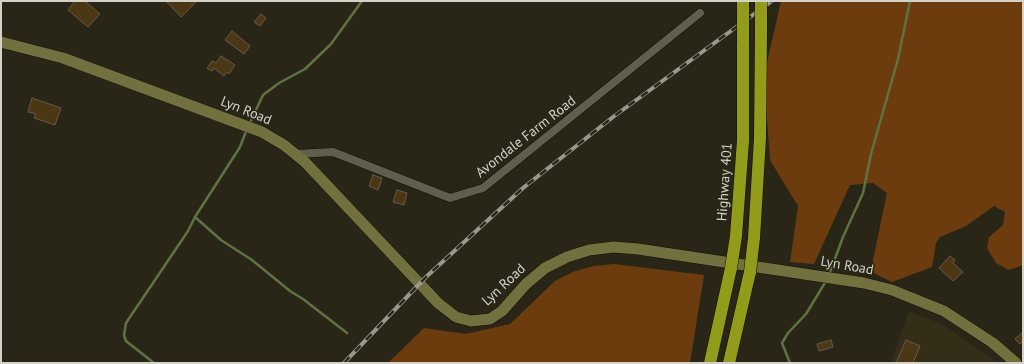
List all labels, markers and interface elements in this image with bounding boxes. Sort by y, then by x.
street label: Lyn Road [218,93,274,129]
street label: Avondale Farm Road [473,93,579,181]
street label: Highway 401 [714,142,736,222]
street label: Lyn Road [819,253,875,279]
street label: Lyn Road [479,261,529,309]

